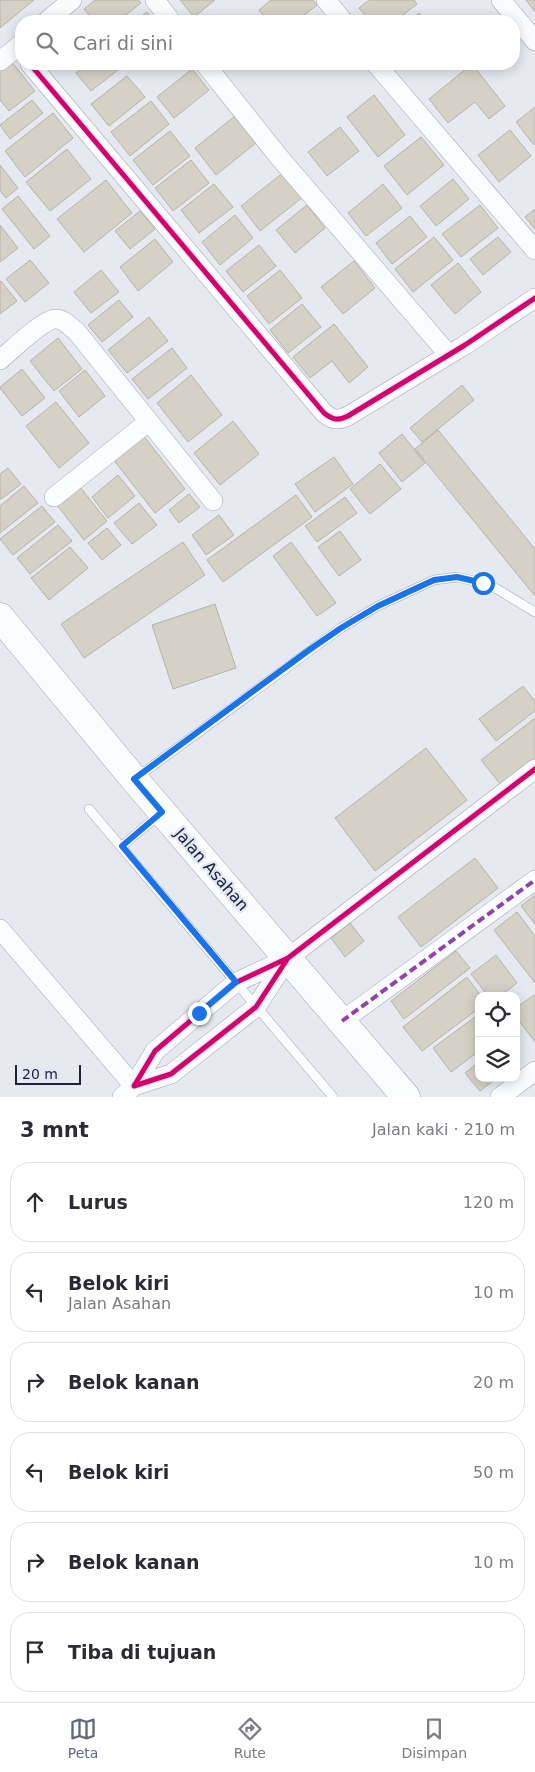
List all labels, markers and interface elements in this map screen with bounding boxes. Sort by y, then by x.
search box [15,15,520,70]
icon: search [33,29,61,57]
text: Cari di sini [73,32,173,54]
route start [472,572,495,595]
street label: Jalan Asahan [170,823,253,914]
map controls [475,992,520,1082]
button: locate [475,992,520,1037]
route end [188,1002,211,1025]
button: layers [475,1037,520,1082]
scale bar [15,1062,81,1085]
text: 20 m [22,1066,58,1082]
text: 3 mnt [20,1118,89,1142]
text: Jalan kaki · 210 m [372,1120,515,1139]
icon: ahead [21,1188,49,1216]
text: Lurus [68,1191,128,1213]
text: 120 m [463,1193,514,1212]
text: Belok kiri [68,1272,169,1294]
icon: left [21,1278,49,1306]
text: 10 m [473,1283,514,1302]
text: Jalan Asahan [68,1294,171,1313]
icon: right [21,1368,49,1396]
text: Belok kanan [68,1371,200,1393]
text: 20 m [473,1373,514,1392]
icon: left [21,1458,49,1486]
text: Belok kiri [68,1461,169,1483]
text: 50 m [473,1463,514,1482]
icon: right [21,1548,49,1576]
text: Belok kanan [68,1551,200,1573]
text: 10 m [473,1553,514,1572]
icon: arrive [21,1638,49,1666]
text: Tiba di tujuan [68,1641,216,1663]
tab: Peta [68,1715,98,1761]
tab: Rute [234,1715,266,1761]
tab: Disimpan [401,1715,467,1761]

